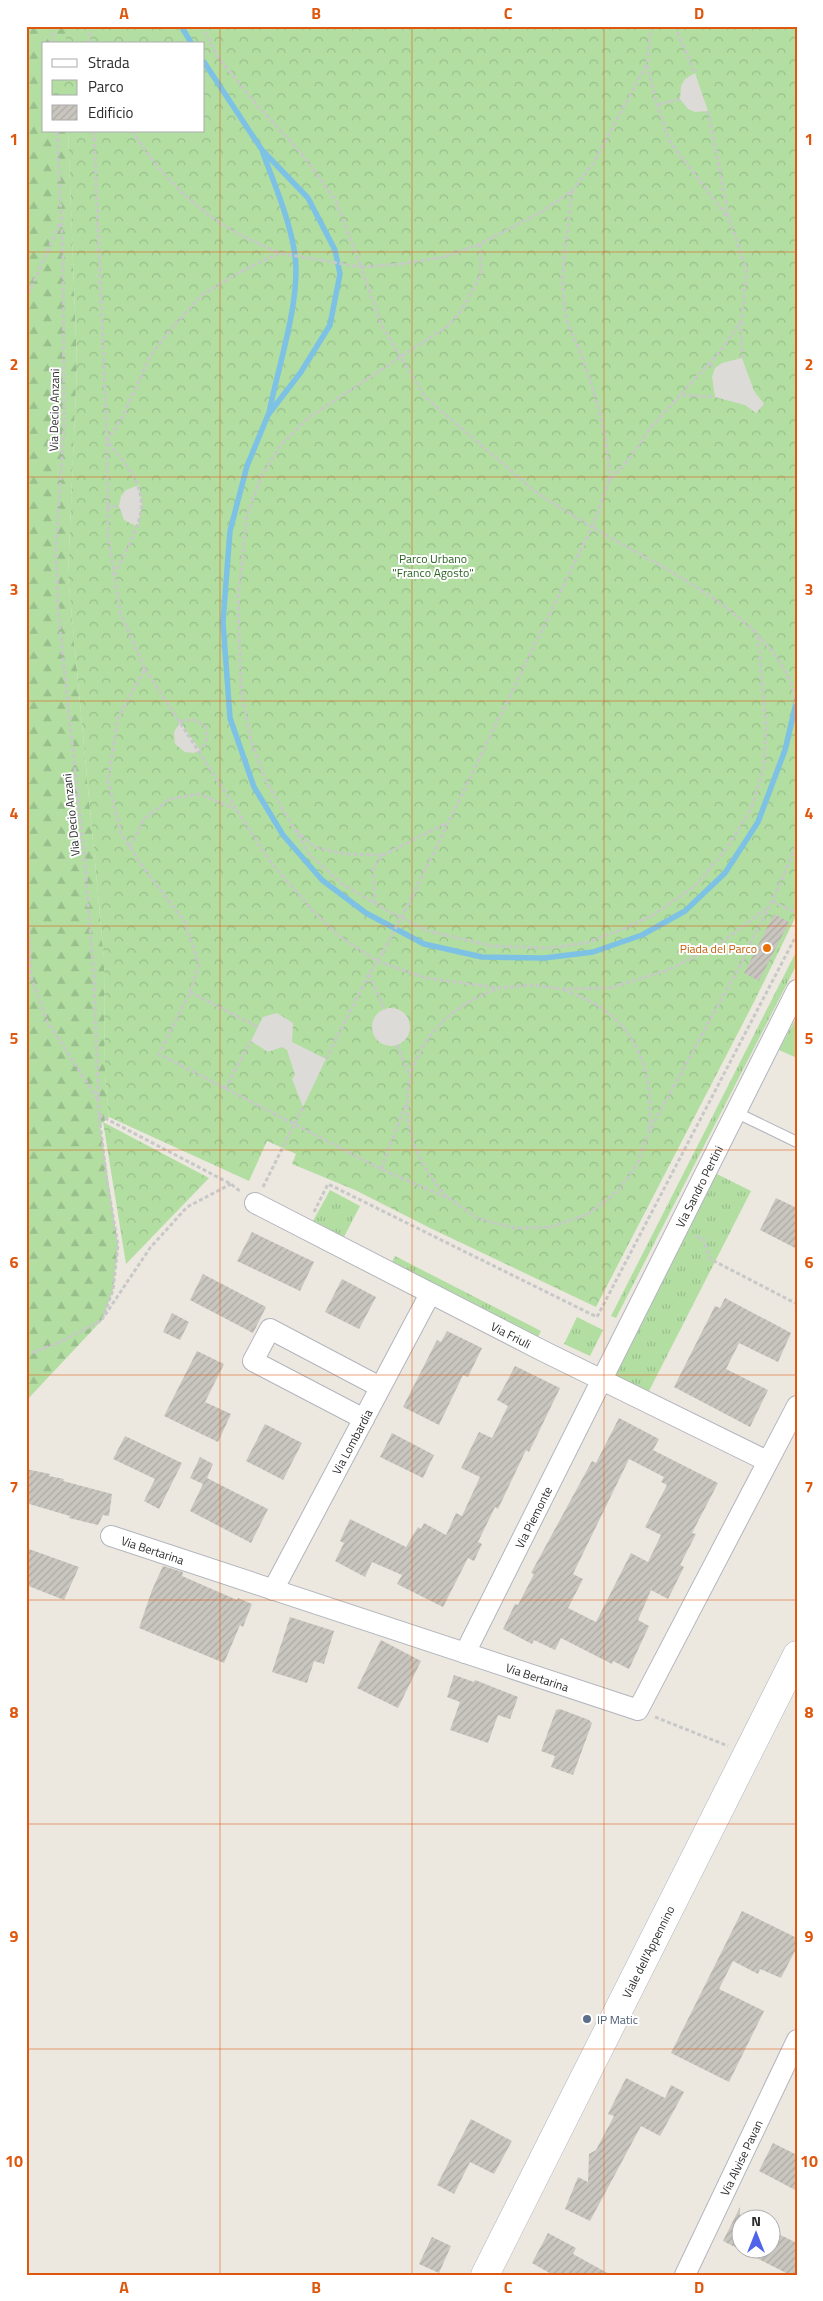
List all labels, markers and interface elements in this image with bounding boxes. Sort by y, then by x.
text: A [119,1,129,25]
text: B [311,1,321,25]
text: C [504,1,513,25]
text: D [694,1,704,25]
legend [42,42,205,132]
text: Strada [88,51,130,74]
text: Parco [88,75,124,98]
text: Edificio [88,101,133,124]
text: 1 [10,127,18,151]
text: 1 [805,127,813,151]
text: 2 [10,352,18,376]
text: 2 [805,352,813,376]
street label: Via Decio Anzani [44,368,64,452]
park label: Parco Urbano "Franco Agosto" [392,549,474,582]
text: 3 [10,577,18,601]
text: 3 [805,577,813,601]
street label: Via Decio Anzani [57,773,85,857]
text: 4 [10,801,19,825]
text: 4 [805,801,814,825]
place label: Piada del Parco [680,939,757,958]
marker: Piada del Parco [761,942,773,954]
text: 5 [10,1026,19,1050]
text: 5 [805,1026,814,1050]
street label: Via Sandro Pertini [670,1142,727,1231]
text: 6 [10,1250,19,1274]
text: 6 [805,1250,814,1274]
street label: Via Friuli [488,1316,535,1353]
street label: Via Lombardia [327,1405,377,1478]
text: 7 [10,1475,18,1499]
text: 7 [805,1475,813,1499]
street label: Via Piemonte [510,1483,557,1551]
street label: Via Bertarina [119,1531,187,1569]
street label: Via Bertarina [503,1657,571,1696]
text: 8 [10,1700,19,1724]
text: 8 [805,1700,814,1724]
street label: Viale dell'Appennino [616,1902,679,2001]
text: 9 [10,1924,19,1948]
text: 9 [805,1924,814,1948]
place label: IP Matic [597,2010,638,2029]
marker: IP Matic [581,2013,593,2025]
street label: Via Alvise Pavan [715,2116,767,2199]
text: 10 [5,2149,23,2173]
text: 10 [800,2149,818,2173]
north arrow [730,2208,780,2258]
text: N [751,2210,761,2231]
text: A [119,2275,129,2299]
text: B [311,2275,321,2299]
text: C [504,2275,513,2299]
text: D [694,2275,704,2299]

